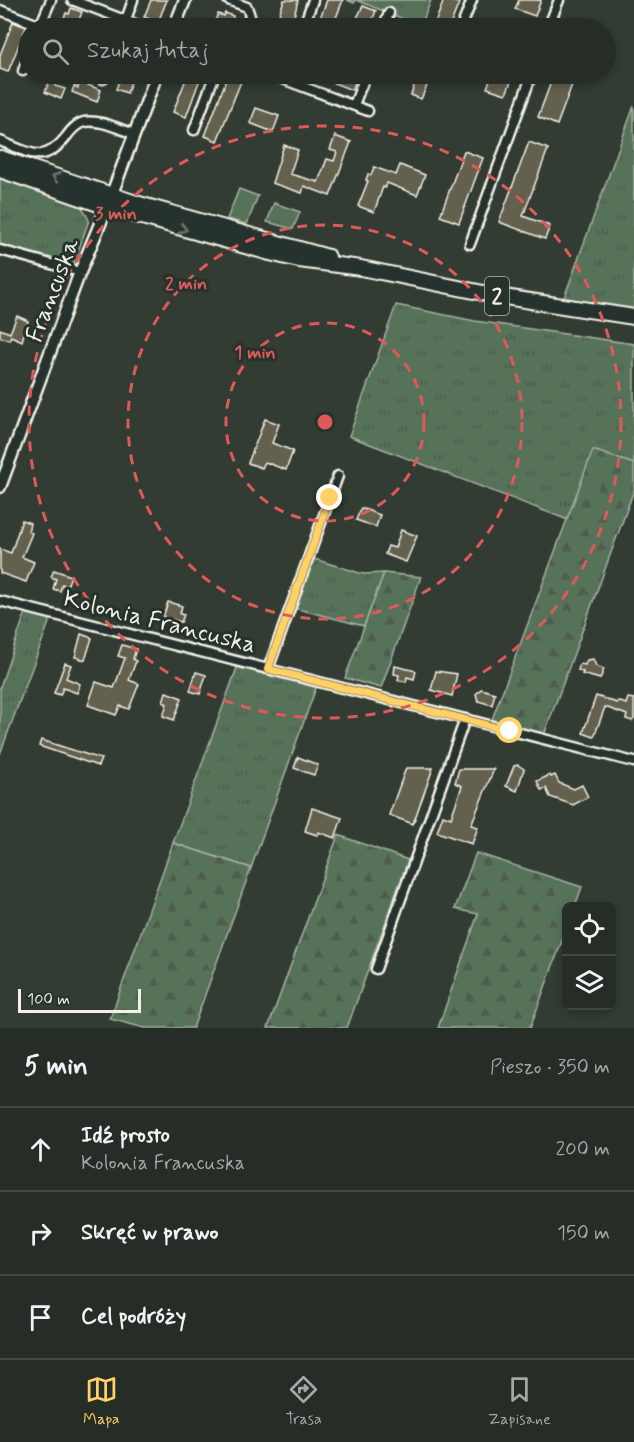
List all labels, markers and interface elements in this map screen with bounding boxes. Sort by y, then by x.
search box [18,18,616,84]
icon: search [39,35,72,68]
text: Szukaj tutaj [87,37,209,65]
one-way arrow [51,172,62,184]
text: 3 min [95,202,137,226]
one-way arrow [178,222,188,234]
street label: Francuska [19,234,88,347]
text: 2 min [165,272,207,296]
road number: 2 [485,277,509,315]
text: 1 min [234,341,276,365]
centre of rings [315,412,335,432]
route end [316,484,342,510]
street label: Kolonia Francuska [60,584,259,661]
route start [496,717,522,743]
map controls [562,902,616,1010]
button: locate [562,902,616,956]
button: layers [562,956,616,1010]
scale bar [18,986,141,1014]
text: 100 m [27,989,70,1010]
text: 5 min [24,1050,88,1084]
text: Pieszo · 350 m [490,1054,610,1081]
text: Idź prosto [81,1122,170,1150]
icon: ahead [24,1133,57,1166]
text: 200 m [555,1136,610,1163]
text: Kolonia Francuska [81,1150,245,1177]
icon: right [24,1217,57,1250]
text: Skręć w prawo [81,1219,218,1247]
text: 150 m [557,1220,610,1247]
icon: arrive [24,1301,57,1334]
text: Cel podróży [81,1303,186,1331]
tab: Mapa [83,1373,120,1430]
tab: Trasa [286,1373,322,1430]
tab: Zapisane [488,1373,551,1430]

